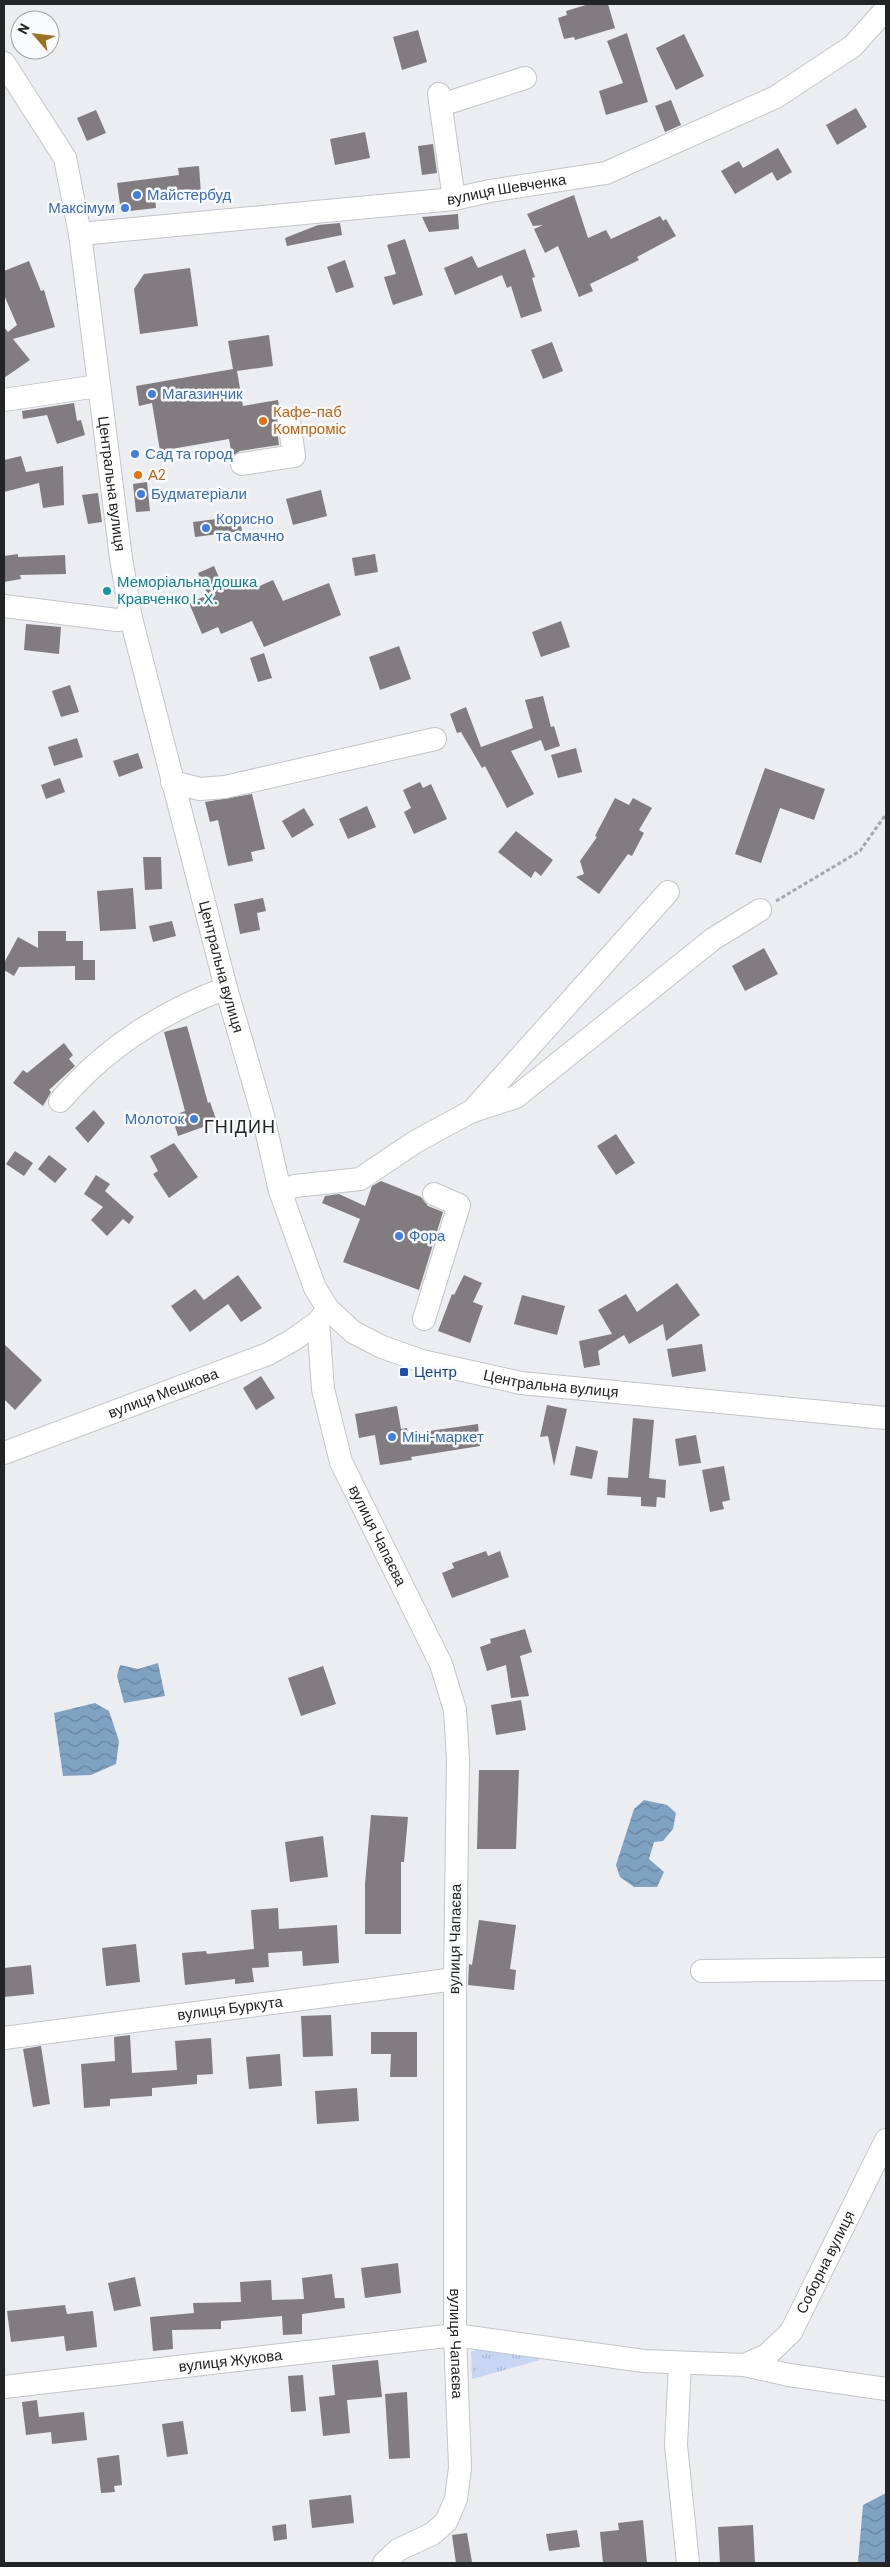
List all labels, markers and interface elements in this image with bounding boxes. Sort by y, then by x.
north arrow [10,10,60,60]
text: N [13,21,33,37]
street label: вулиця Шевченка [446,169,568,208]
place label: Майстербуд [147,185,232,203]
marker: Майстербуд [131,189,143,201]
place label: Максімум [48,198,115,216]
marker: Максімум [119,202,131,214]
place label: Магазинчик [162,384,243,402]
marker: Магазинчик [146,388,158,400]
place label: Кафе-паб Компроміс [273,402,347,437]
street label: Центральна вулиця [95,415,130,552]
marker: Кафе-паб Компроміс [257,415,269,427]
place label: Сад та город [145,444,233,462]
marker: Сад та город [129,448,141,460]
place label: А2 [148,465,166,483]
marker: А2 [132,469,144,481]
place label: Будматеріали [151,484,247,502]
marker: Будматеріали [135,488,147,500]
place label: Корисно та смачно [216,509,284,544]
marker: Корисно та смачно [200,522,212,534]
place label: Меморіальна дошка Кравченко І. Х. [117,572,258,607]
marker: Меморіальна дошка Кравченко І. Х. [101,585,113,597]
street label: Центральна вулиця [196,898,249,1035]
place label: Молоток [125,1109,184,1127]
marker: Молоток [188,1113,200,1125]
district label: ГНІДИН [204,1115,276,1137]
place label: Фора [409,1226,446,1244]
marker: Фора [393,1230,405,1242]
place label: Центр [414,1362,457,1380]
street label: вулиця Мешкова [105,1363,221,1421]
street label: Центральна вулиця [482,1365,619,1400]
marker: Центр [398,1366,410,1378]
place label: Міні-маркет [402,1427,484,1445]
marker: Міні-маркет [386,1431,398,1443]
street label: вулиця Чапаєва [346,1482,411,1589]
street label: вулиця Чапаєва [444,1883,464,1994]
street label: вулиця Буркута [176,1992,284,2023]
street label: Соборна вулиця [792,2207,858,2316]
street label: вулиця Чапаєва [447,2288,467,2400]
street label: вулиця Жукова [178,2345,284,2375]

